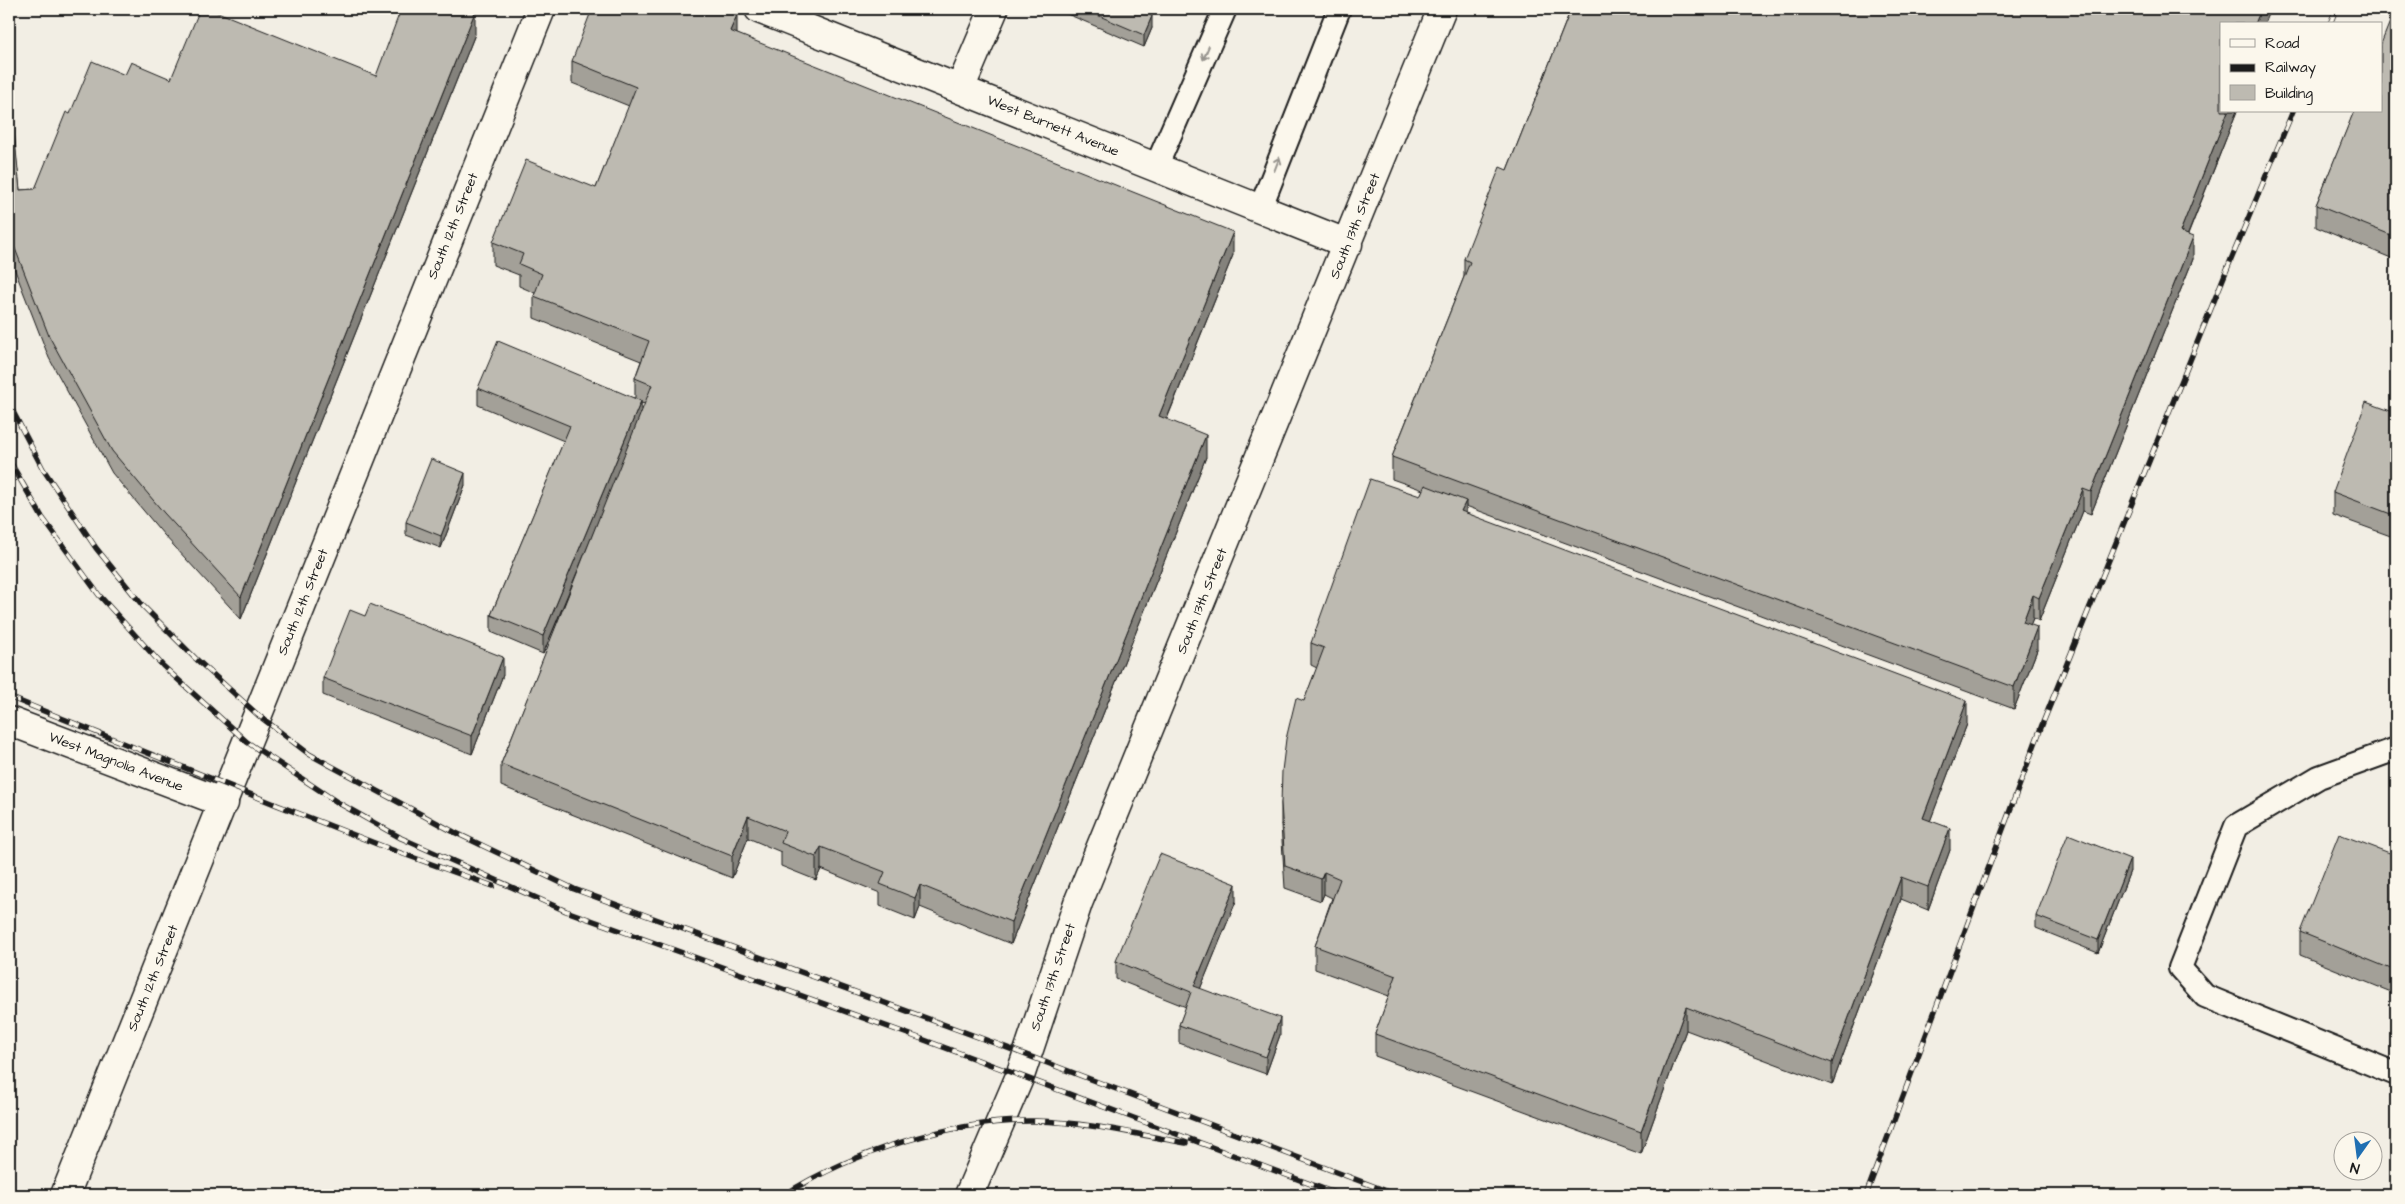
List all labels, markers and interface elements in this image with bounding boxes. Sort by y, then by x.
legend [2220,22,2382,112]
text: Road [2265,33,2300,54]
one-way arrow [1200,45,1210,60]
text: Railway [2265,57,2316,79]
text: Building [2265,83,2313,105]
street label: West Burnett Avenue [984,90,1122,162]
one-way arrow [1273,157,1283,172]
street label: South 12th Street [422,169,484,282]
street label: South 13th Street [1325,170,1385,282]
street label: South 12th Street [272,545,334,658]
street label: South 13th Street [1172,545,1232,657]
street label: West Magnolia Avenue [46,727,186,797]
street label: South 13th Street [1025,920,1081,1033]
street label: South 12th Street [122,921,184,1034]
north arrow [2332,1132,2382,1182]
text: N [2348,1157,2362,1178]

